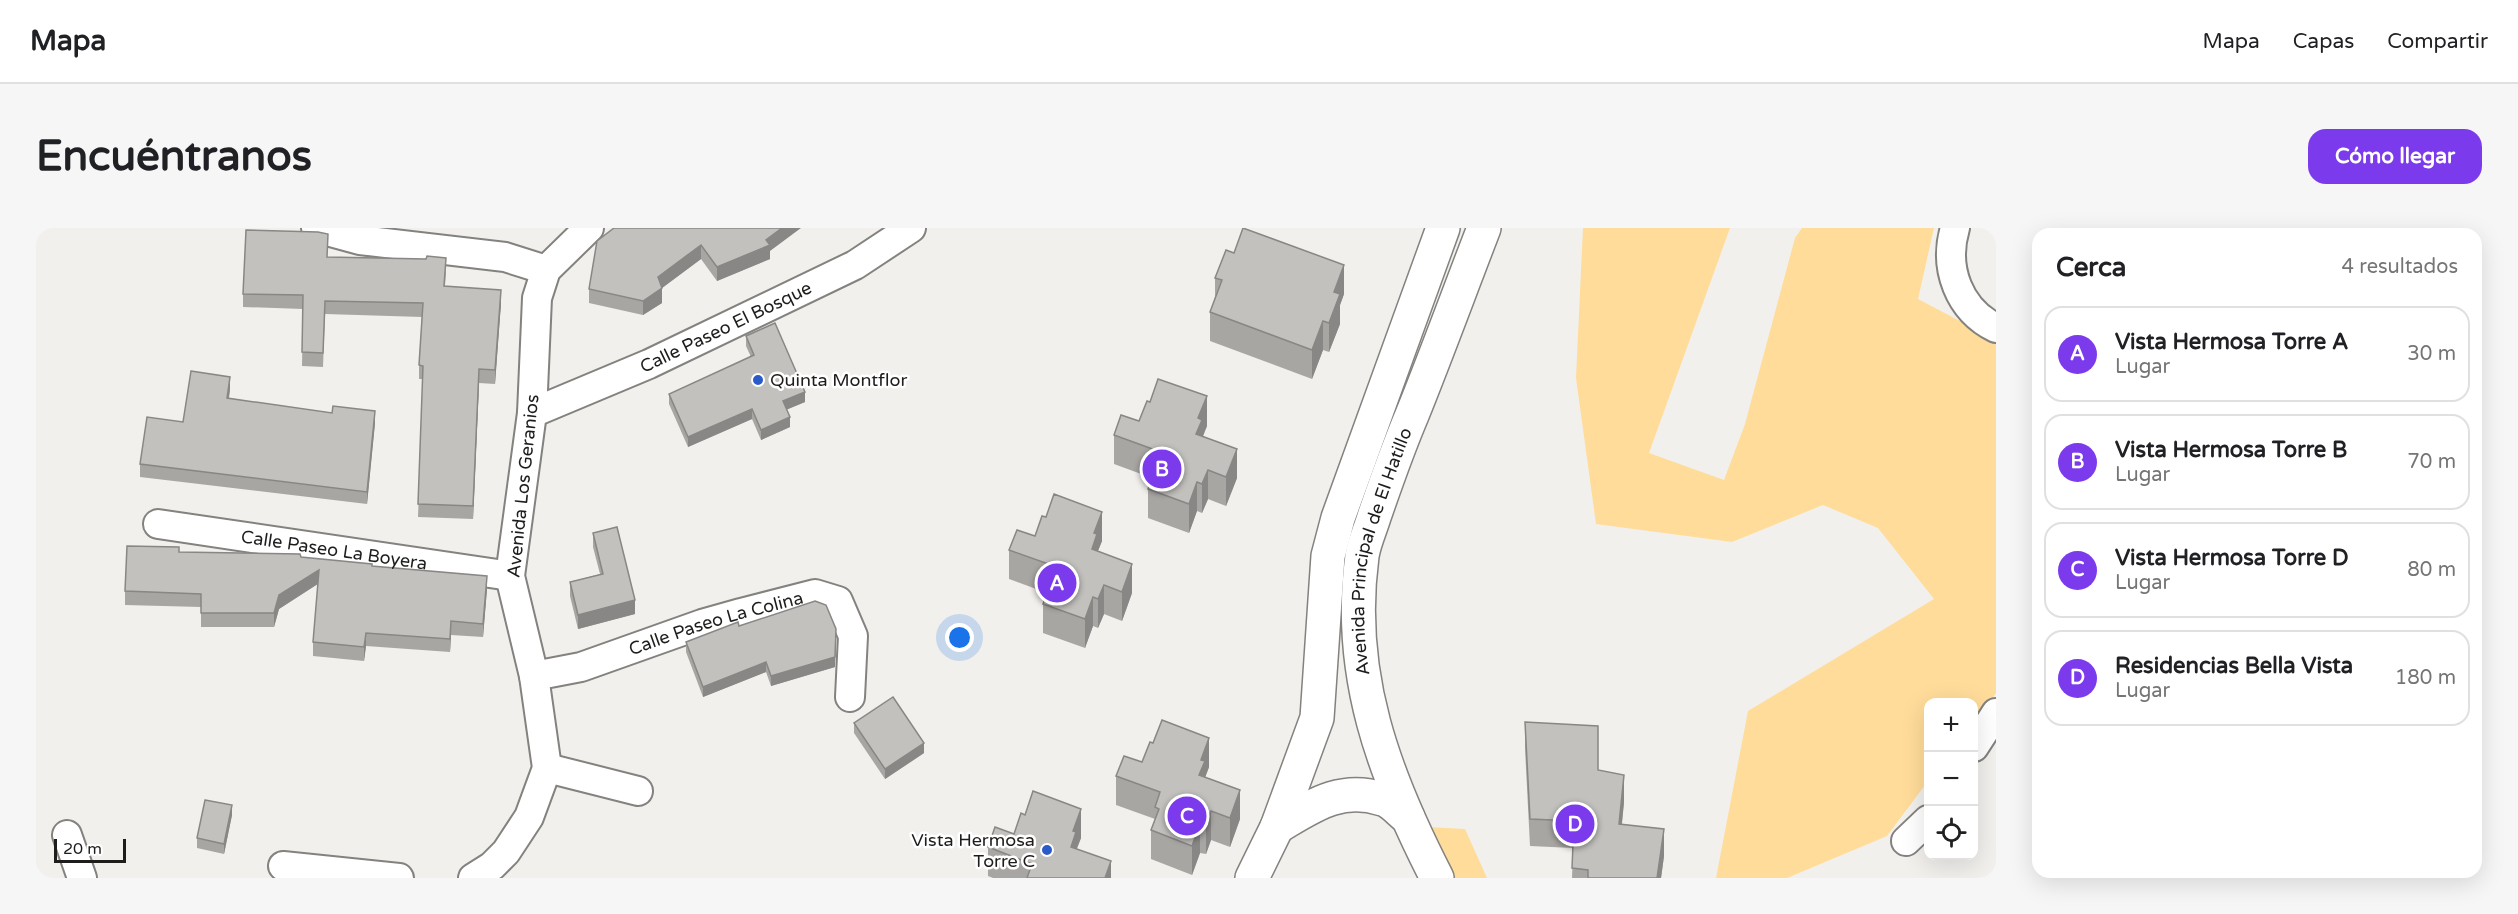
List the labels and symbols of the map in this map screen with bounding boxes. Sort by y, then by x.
street label: Calle Paseo El Bosque [637,277,815,378]
place label: Quinta Montflor [770,369,907,391]
marker: Quinta Montflor [751,373,765,387]
street label: Avenida Los Geranios [502,393,544,579]
street label: Avenida Principal de El Hatillo [1347,424,1417,677]
pin: B [1142,446,1182,492]
street label: Calle Paseo La Boyera [240,525,429,575]
pin: A [1038,560,1076,606]
street label: Calle Paseo La Colina [626,586,806,660]
your location [945,623,974,652]
pin: C [1168,794,1206,838]
pin: D [1556,802,1594,846]
place label: Vista Hermosa Torre C [911,829,1035,872]
scale bar [54,836,126,864]
marker: Vista Hermosa Torre C [1040,843,1054,857]

